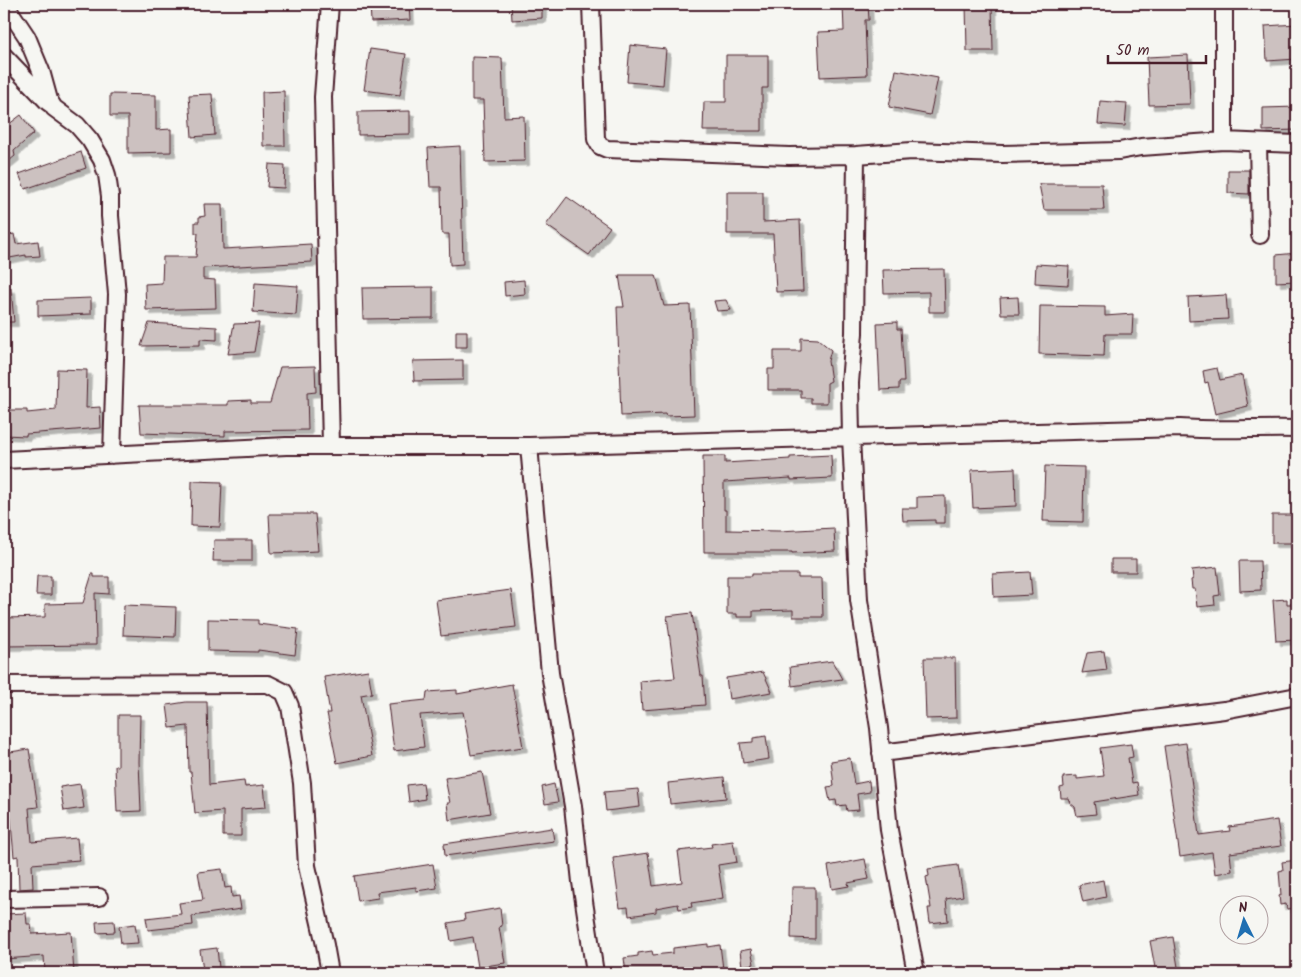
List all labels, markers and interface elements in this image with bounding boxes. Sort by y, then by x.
scale bar [1108,32,1206,64]
text: 50 m [1116,39,1150,63]
north arrow [1218,894,1268,944]
text: N [1238,897,1248,919]

